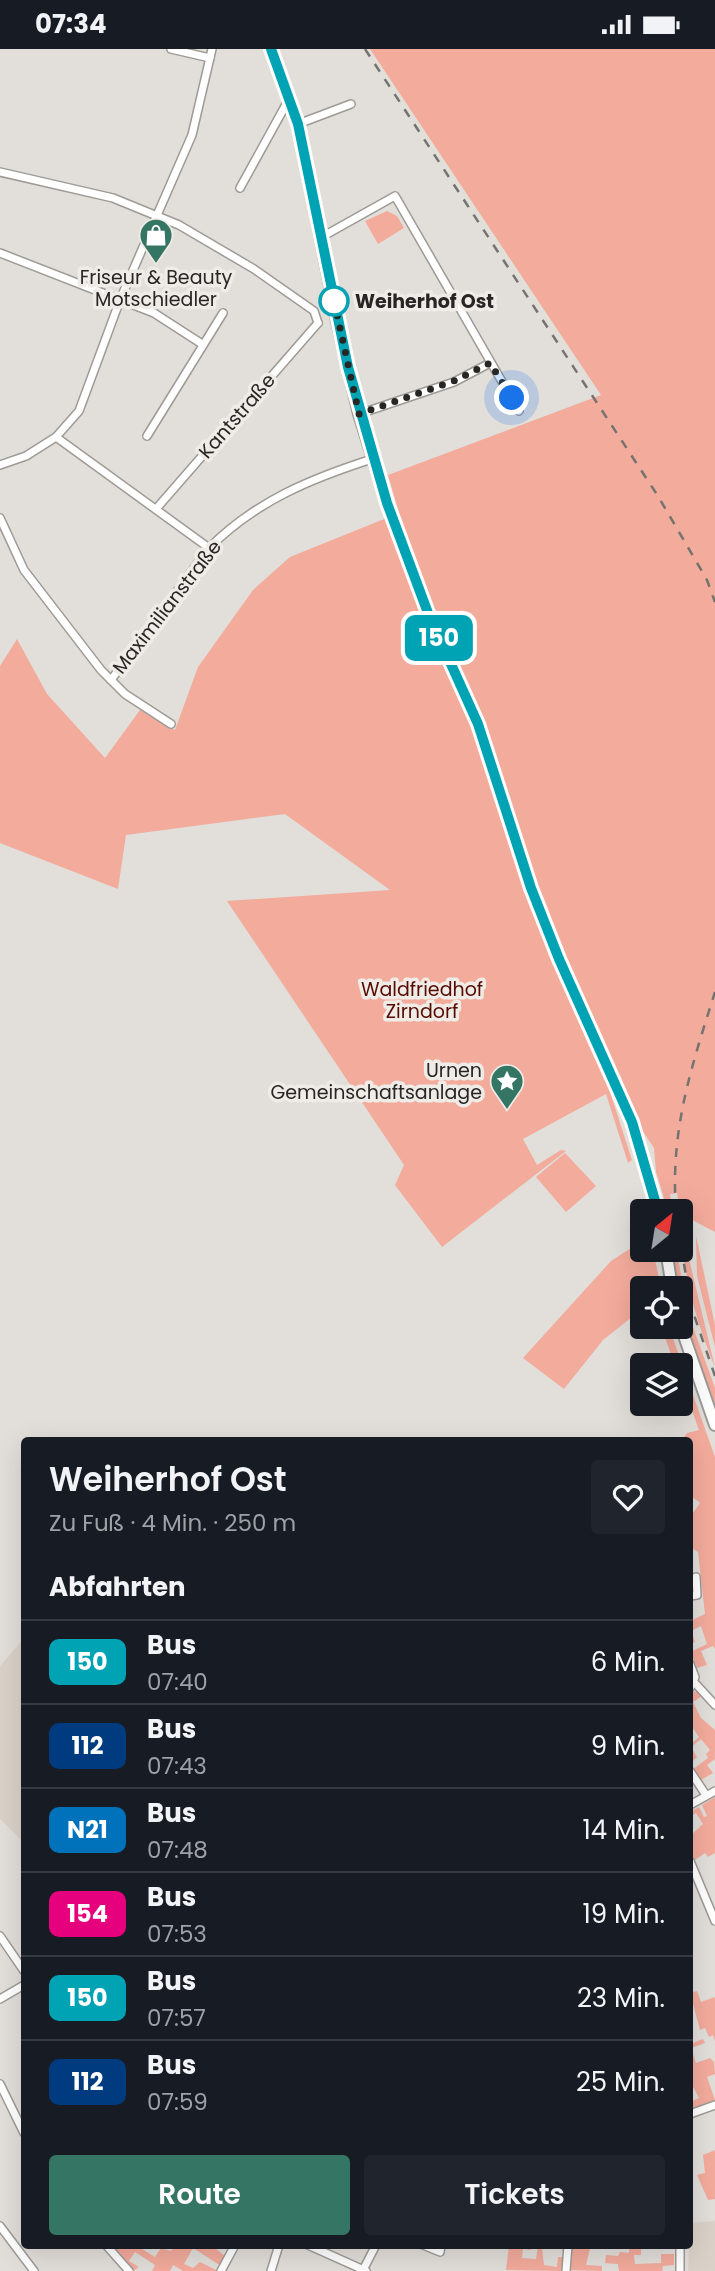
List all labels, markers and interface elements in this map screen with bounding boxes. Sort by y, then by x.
text: 07:34 [35,6,107,42]
shop icon: Friseur & Beauty Motschiedler [137,216,175,265]
place label: Friseur & Beauty Motschiedler [80,264,233,313]
marker: Weiherhof Ost [319,286,349,316]
place label: Weiherhof Ost [355,288,494,315]
street label: Kantstraße [192,368,282,464]
your location [494,380,529,415]
street label: Maximilianstraße [106,534,228,680]
line badge: 150 [399,615,479,661]
text: 150 [419,621,459,654]
park label: Waldfriedhof Zirndorf [361,976,483,1025]
place label: Urnen Gemeinschaftsanlage [271,1057,482,1106]
place icon: Urnen Gemeinschaftsanlage [488,1062,526,1111]
north arrow [630,1199,693,1262]
map controls [630,1199,693,1416]
button: locate [630,1276,693,1339]
button: layers [630,1353,693,1416]
text: Weiherhof Ost [49,1456,287,1503]
button: heart [591,1460,665,1534]
text: Zu Fuß · 4 Min. · 250 m [49,1507,296,1539]
text: Abfahrten [49,1569,186,1605]
text: Bus [147,1627,196,1663]
text: 6 Min. [591,1644,665,1680]
text: 150 [67,1645,108,1678]
text: 07:40 [147,1666,208,1698]
text: Bus [147,1711,196,1747]
text: 9 Min. [591,1728,665,1764]
text: 112 [72,1729,103,1762]
text: 07:43 [147,1750,207,1782]
text: Bus [147,1795,196,1831]
text: 14 Min. [583,1812,665,1848]
text: N21 [67,1813,108,1846]
text: 07:48 [147,1834,208,1866]
text: Bus [147,1879,196,1915]
text: 19 Min. [582,1896,665,1932]
text: 154 [67,1897,108,1930]
text: 07:53 [147,1918,207,1950]
text: Bus [147,1963,196,1999]
text: 23 Min. [577,1980,665,2016]
text: 150 [67,1981,108,2014]
text: 07:57 [147,2002,206,2034]
text: Bus [147,2047,196,2083]
text: 25 Min. [576,2064,665,2100]
text: 112 [72,2065,103,2098]
text: 07:59 [147,2086,208,2118]
button: Route [49,2155,350,2235]
button: Tickets [364,2155,665,2235]

